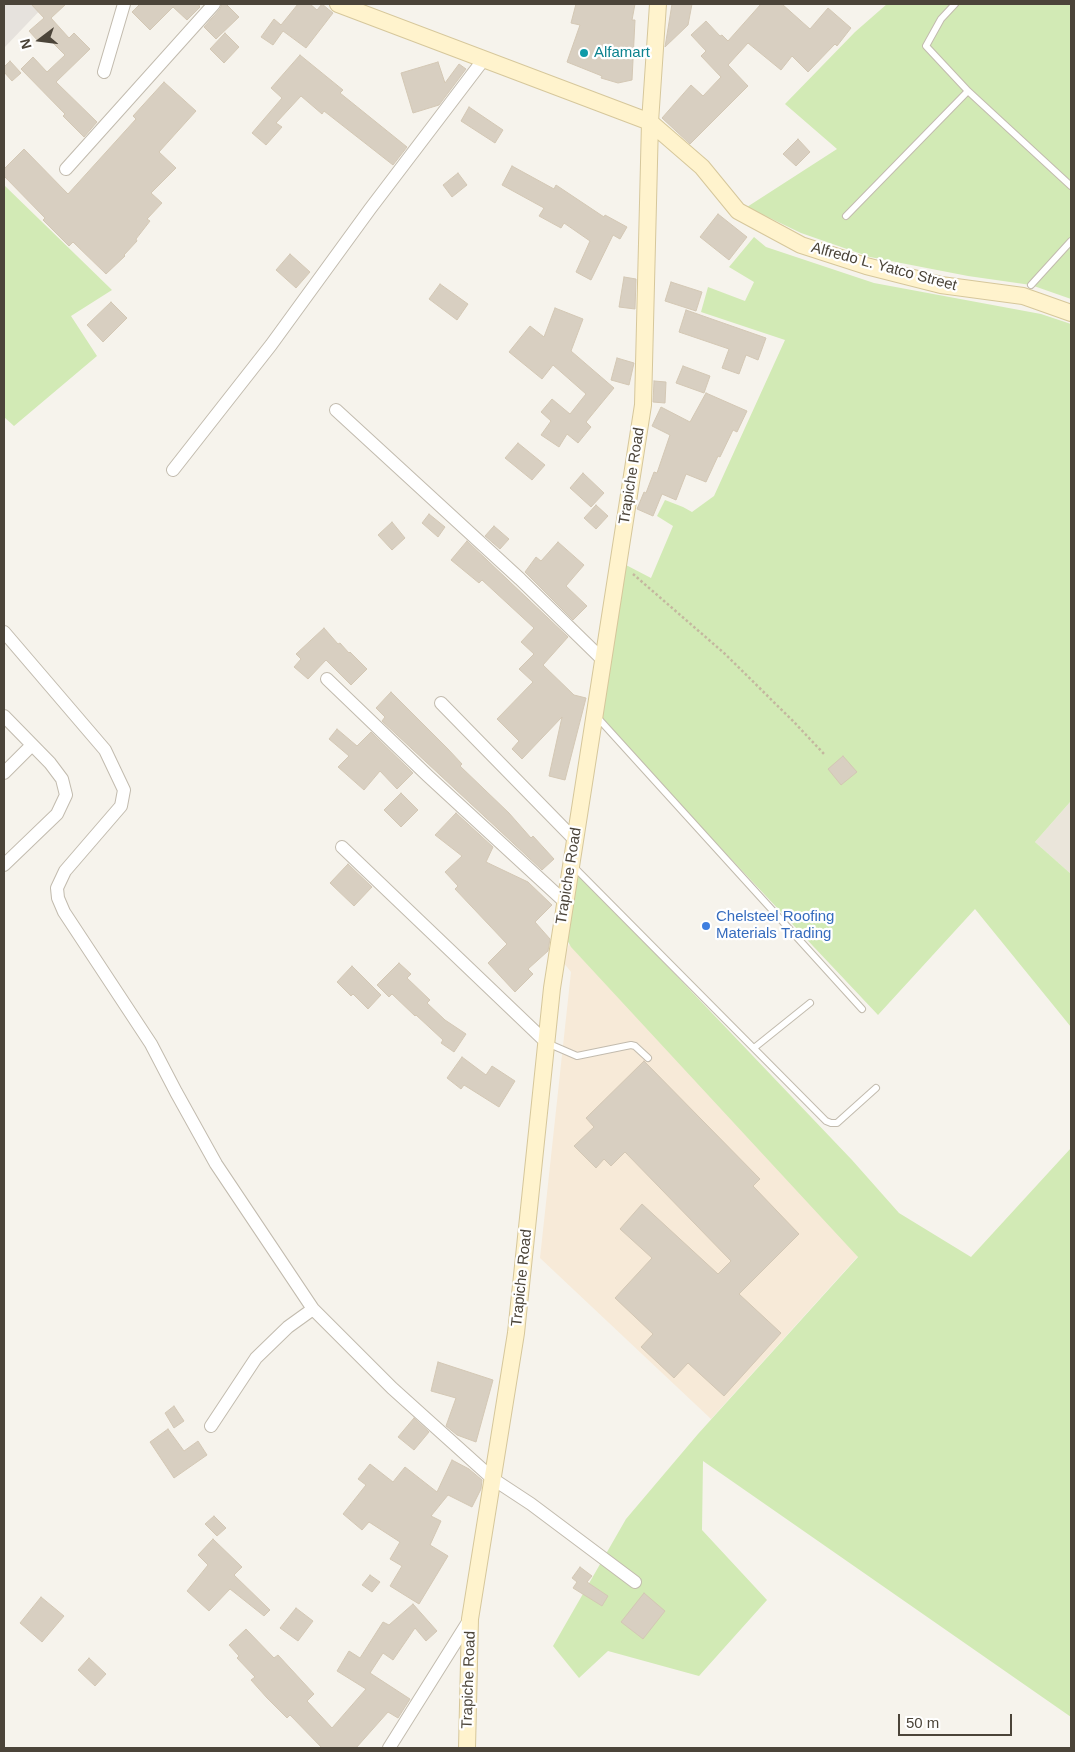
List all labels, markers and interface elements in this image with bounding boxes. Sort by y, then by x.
north arrow [15,15,65,65]
text: N [16,37,35,51]
place label: Alfamart [594,44,650,62]
marker: Alfamart [578,47,590,59]
street label: Alfredo L. Yatco Street [809,239,959,295]
street label: Trapiche Road [615,426,649,526]
street label: Trapiche Road [552,826,586,926]
place label: Chelsteel Roofing Materials Trading [716,908,834,943]
marker: Chelsteel Roofing Materials Trading [700,920,712,932]
street label: Trapiche Road [508,1228,536,1328]
street label: Trapiche Road [458,1631,480,1729]
scale bar [900,1704,1014,1736]
text: 50 m [906,1714,939,1731]

